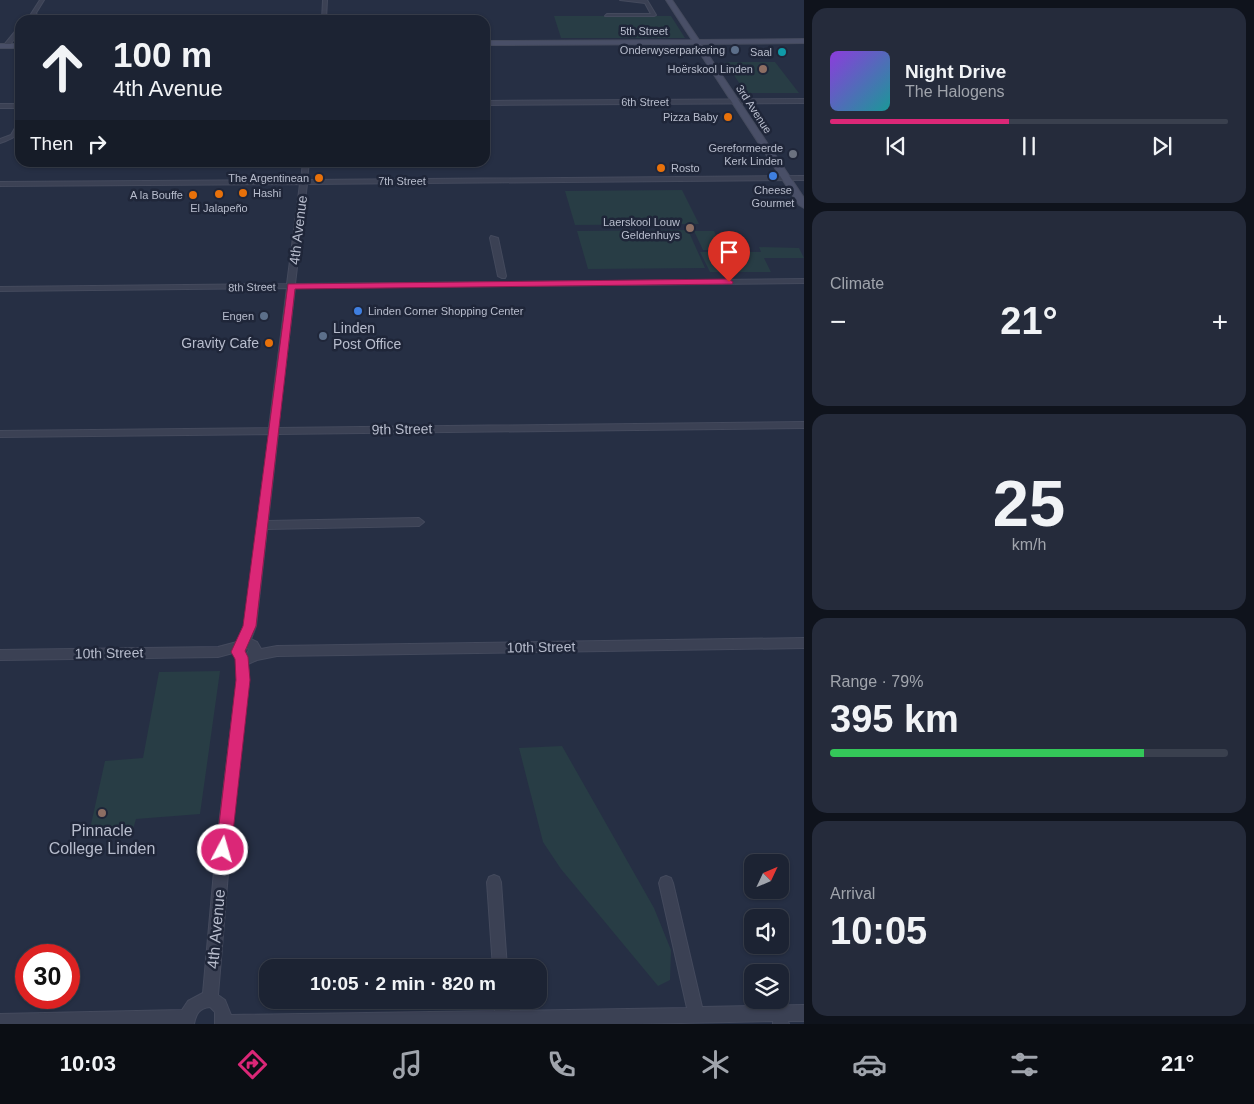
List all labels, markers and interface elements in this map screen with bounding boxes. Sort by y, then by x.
street label: 5th Street [620,25,668,37]
icon: ahead [30,35,95,100]
text: 100 m [113,35,212,74]
place label: Onderwyserparkering [620,44,725,56]
marker: Onderwyserparkering [729,44,741,56]
place label: Saal [750,46,772,58]
marker: Saal [776,46,788,58]
text: Night Drive [905,61,1006,82]
place label: Hoërskool Linden [667,63,753,75]
marker: Hoërskool Linden [757,63,769,75]
text: 4th Avenue [113,76,223,101]
street label: 3rd Avenue [734,82,774,136]
text: The Halogens [905,83,1005,100]
street label: 6th Street [621,96,669,108]
place label: Pizza Baby [663,111,718,123]
marker: Pizza Baby [722,111,734,123]
icon: right [83,130,111,158]
icon: previous [882,132,910,160]
icon: pause [1015,132,1043,160]
icon: next [1148,132,1176,160]
text: Then [30,133,73,154]
place label: Gereformeerde Kerk Linden [708,142,783,167]
marker: Gereformeerde Kerk Linden [787,148,799,160]
marker: Rosto [655,162,667,174]
place label: Rosto [671,162,700,174]
marker: Cheese Gourmet [767,170,779,182]
place label: The Argentinean [228,172,309,184]
marker: The Argentinean [313,172,325,184]
street label: 7th Street [378,175,426,187]
place label: Cheese Gourmet [752,184,794,209]
marker: Hashi [237,187,249,199]
place label: Hashi [253,187,281,199]
marker: El Jalapeño [213,188,225,200]
place label: A la Bouffe [130,189,183,201]
marker: A la Bouffe [187,189,199,201]
street label: 4th Avenue [286,194,310,266]
place label: El Jalapeño [190,202,248,214]
place label: Laerskool Louw Geldenhuys [603,216,680,241]
marker: Laerskool Louw Geldenhuys [684,222,696,234]
pin [708,231,750,282]
icon: arrive [715,238,743,266]
text: Climate [830,275,884,292]
street label: 8th Street [228,281,276,293]
text: 21° [1000,300,1058,342]
marker: Linden Corner Shopping Center [352,305,364,317]
place label: Linden Corner Shopping Center [368,305,524,317]
text: − [830,306,846,337]
text: + [1212,306,1228,337]
place label: Engen [222,310,254,322]
marker: Engen [258,310,270,322]
place label: Linden Post Office [333,320,401,352]
marker: Linden Post Office [317,330,329,342]
place label: Gravity Cafe [181,335,259,351]
marker: Gravity Cafe [263,337,275,349]
street label: 9th Street [372,420,433,438]
text: 25 [993,467,1065,540]
text: km/h [1012,536,1046,553]
street label: 10th Street [507,638,575,656]
street label: 10th Street [75,644,143,662]
text: Range · 79% [830,673,923,690]
text: 395 km [830,698,959,740]
marker: Pinnacle College Linden [96,807,108,819]
place label: Pinnacle College Linden [49,822,155,857]
position arrow [196,823,248,875]
north arrow [744,854,789,899]
map controls [744,854,789,1009]
text: Arrival [830,885,875,902]
street label: 4th Avenue [204,888,228,969]
button: sound [744,909,789,954]
text: 10:05 [830,910,927,952]
speed limit sign: 30 [15,944,80,1009]
button: layers [744,964,789,1009]
text: 10:05 · 2 min · 820 m [310,973,496,994]
icon: directions [235,1047,270,1082]
icon: music [390,1047,425,1082]
icon: phone [544,1047,579,1082]
icon: climate [698,1047,733,1082]
icon: car [852,1047,887,1082]
icon: filters [1007,1047,1042,1082]
text: 10:03 [60,1051,116,1076]
text: 21° [1161,1051,1194,1076]

